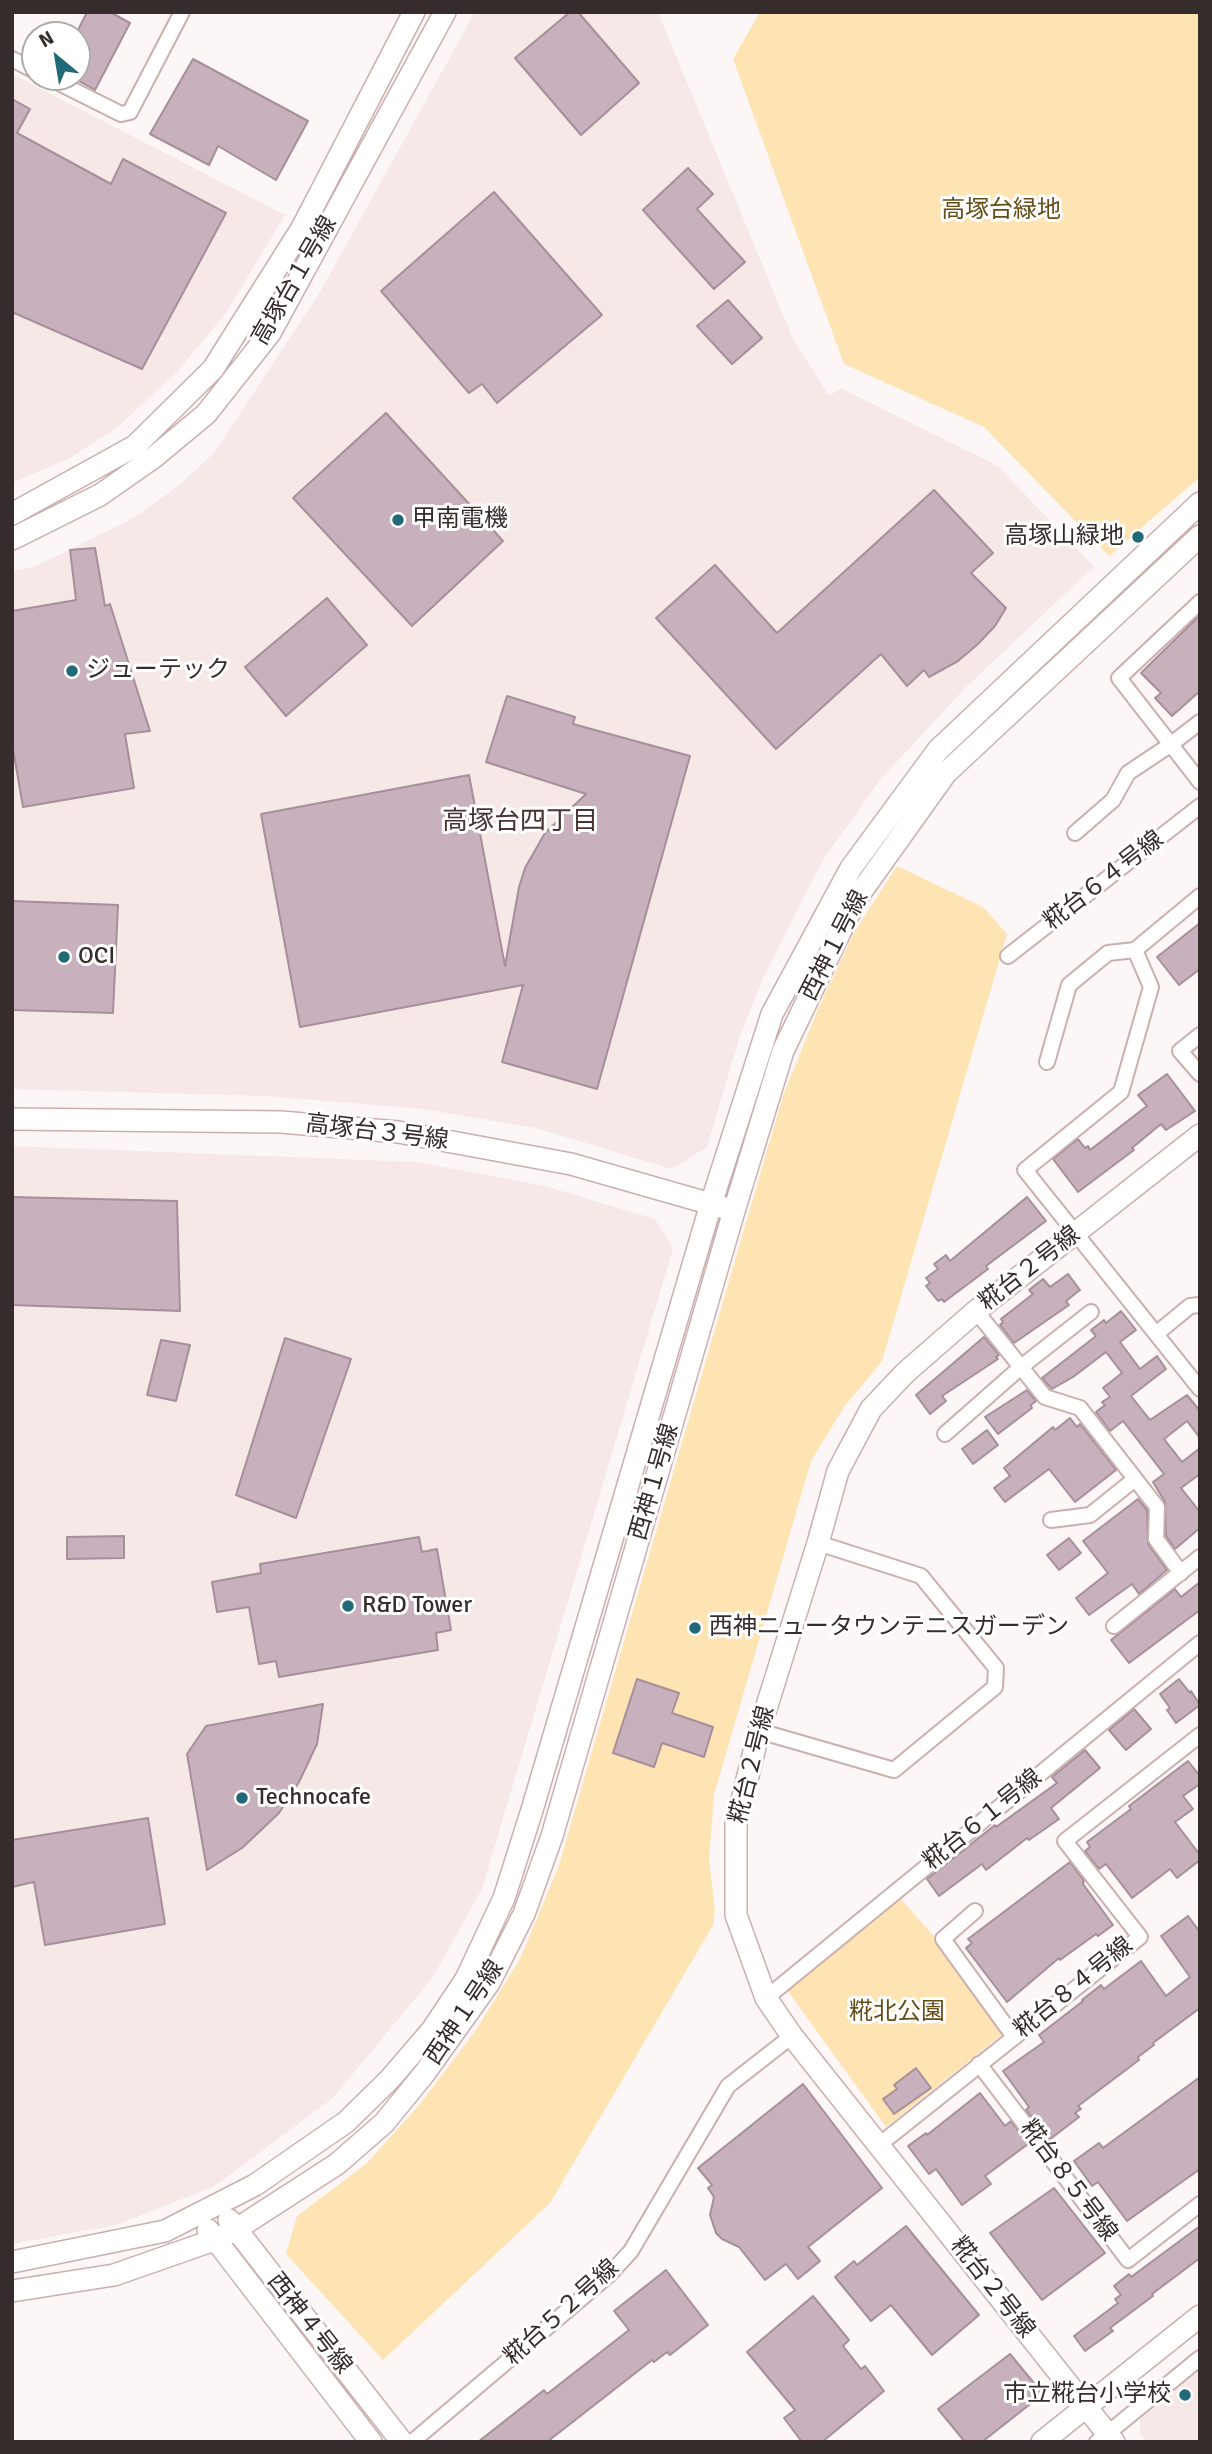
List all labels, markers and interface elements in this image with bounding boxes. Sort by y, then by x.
north arrow [21,21,91,91]
text: N [35,26,58,53]
park label: 高塚台緑地 [941,197,1061,225]
street label: 高塚台１号線 [247,211,343,351]
place label: 甲南電機 [412,506,508,534]
marker: 甲南電機 [390,512,406,528]
place label: 高塚山緑地 [1004,523,1124,551]
marker: 高塚山緑地 [1130,529,1146,545]
place label: ジューテック [86,657,230,685]
marker: ジューテック [64,663,80,679]
district label: 高塚台四丁目 [442,806,598,838]
street label: 糀台６４号線 [1038,825,1170,937]
street label: 西神１号線 [795,886,875,1006]
place label: OCI [78,943,115,971]
marker: OCI [56,949,72,965]
street label: 高塚台３号線 [304,1110,450,1156]
street label: 糀台２号線 [974,1221,1086,1317]
street label: 西神１号線 [625,1420,685,1544]
place label: R&D Tower [362,1592,472,1620]
marker: R&D Tower [340,1598,356,1614]
place label: 西神ニュータウンテニスガーデン [709,1614,1069,1642]
marker: 西神ニュータウンテニスガーデン [687,1620,703,1636]
street label: 糀台２号線 [725,1703,781,1827]
street label: 糀台６１号線 [918,1763,1048,1877]
place label: Technocafe [256,1784,371,1812]
marker: Technocafe [234,1790,250,1806]
street label: 糀台８４号線 [1009,1931,1139,2045]
street label: 西神１号線 [420,1955,510,2071]
park label: 糀北公園 [849,1999,945,2027]
street label: 糀台８５号線 [1013,2115,1123,2247]
street label: 糀台２号線 [944,2232,1040,2344]
street label: 糀台５２号線 [499,2254,625,2372]
street label: 西神４号線 [261,2268,357,2380]
place label: 市立糀台小学校 [1003,2381,1171,2409]
marker: 市立糀台小学校 [1177,2387,1193,2403]

